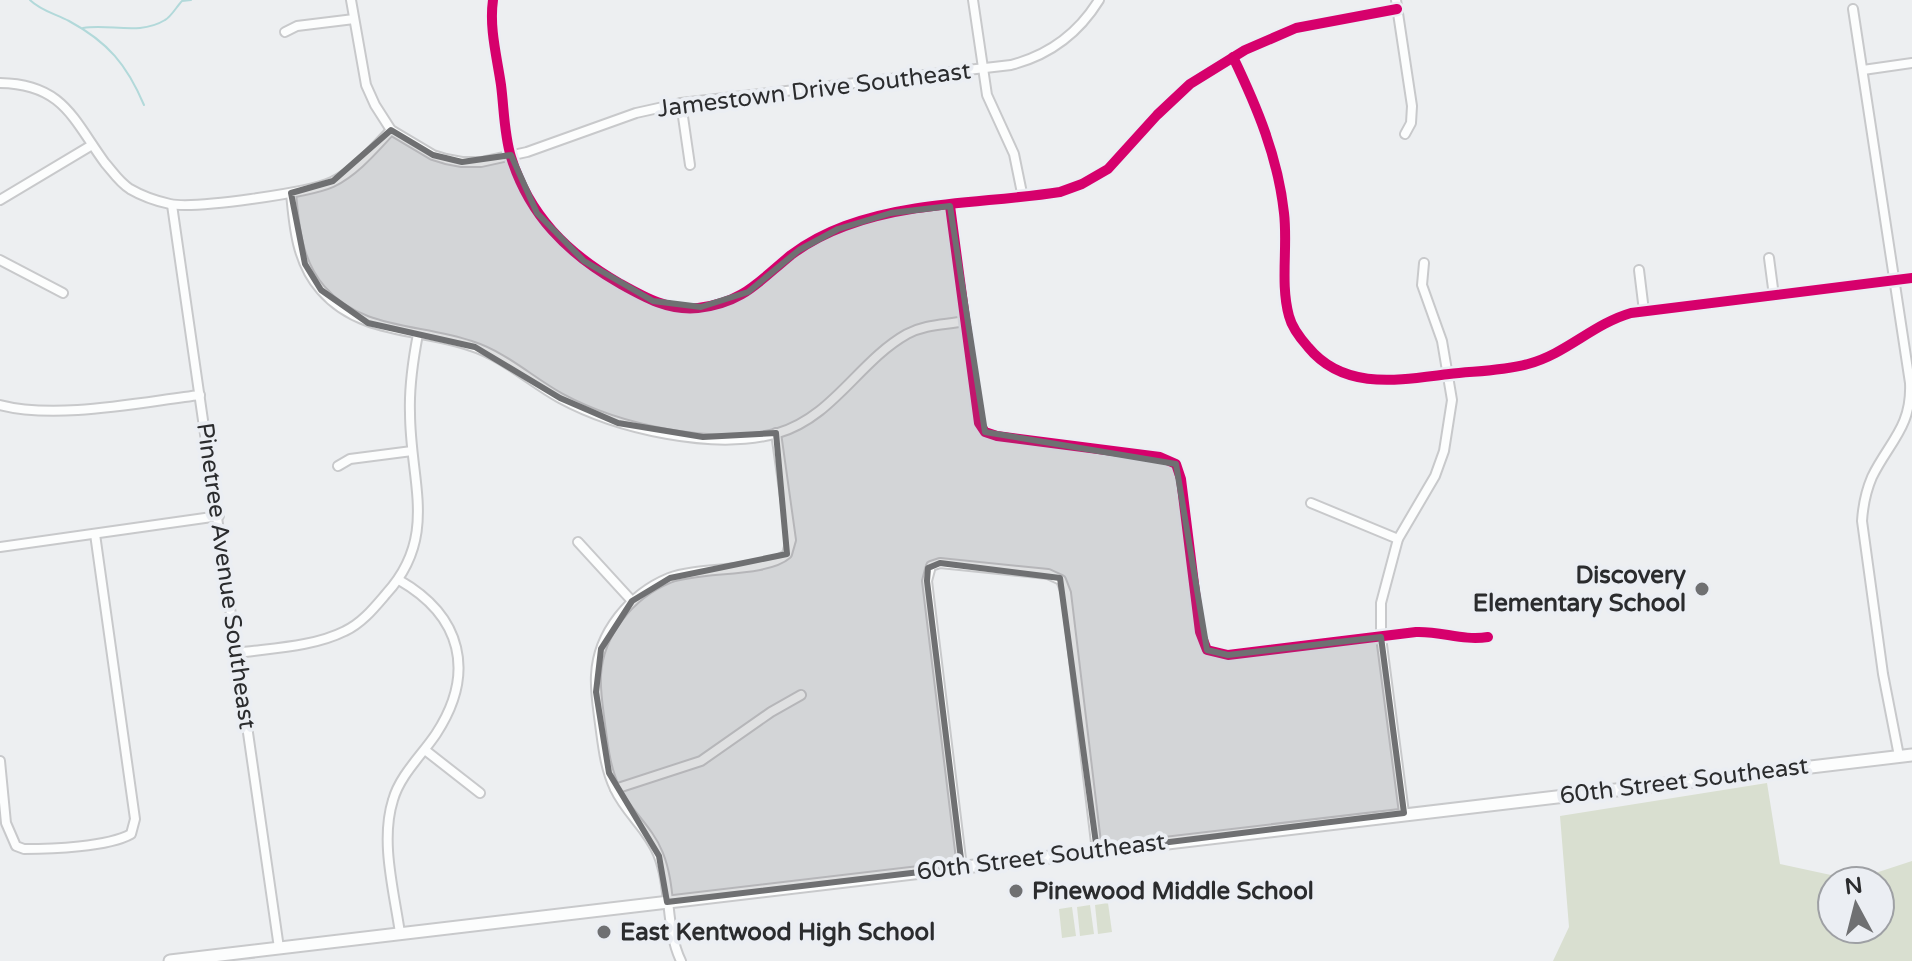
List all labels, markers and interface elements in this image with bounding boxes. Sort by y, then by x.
street label: Jamestown Drive Southeast [656,56,972,124]
street label: Pinetree Avenue Southeast [190,421,262,731]
place label: Discovery Elementary School [1473,561,1686,618]
marker: Discovery Elementary School [1693,580,1711,598]
street label: 60th Street Southeast [1558,751,1810,811]
street label: 60th Street Southeast [915,827,1167,887]
north arrow [1816,865,1896,945]
text: N [1843,872,1864,900]
place label: Pinewood Middle School [1032,877,1314,906]
marker: Pinewood Middle School [1007,882,1025,900]
place label: East Kentwood High School [620,918,935,947]
marker: East Kentwood High School [595,923,613,941]

